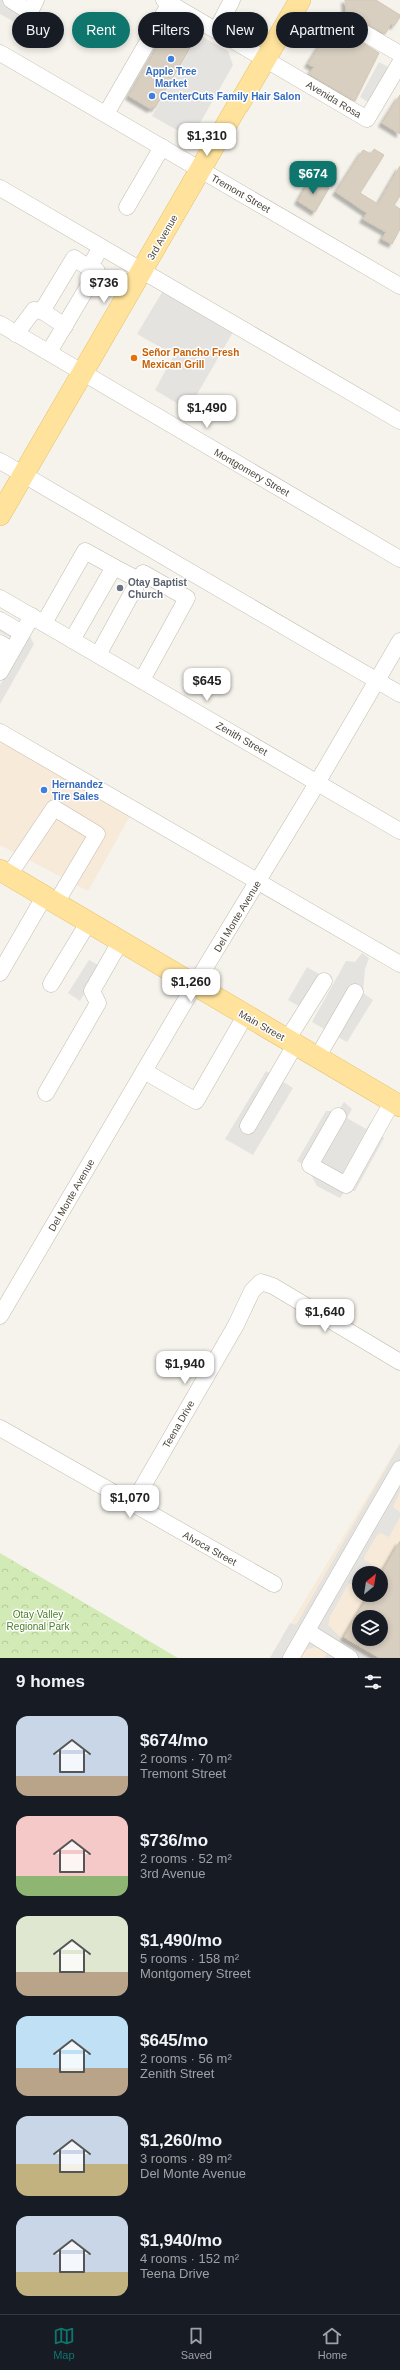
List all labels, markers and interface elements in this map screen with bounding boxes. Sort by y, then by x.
chip: Buy [12,12,64,48]
chip: Rent [72,12,130,48]
chip: Filters [138,12,204,48]
chip: New [212,12,268,48]
chip: Apartment [276,12,368,48]
marker: Apple Tree Market [166,54,176,64]
place label: Apple Tree Market [145,66,197,89]
street label: Avenida Rosa [304,79,364,120]
marker: CenterCuts Family Hair Salon [147,91,157,101]
place label: CenterCuts Family Hair Salon [160,91,301,102]
pin: $1,310 [174,123,240,157]
text: $1,310 [187,128,227,143]
pin: $674 [289,161,337,195]
text: $674 [299,166,327,181]
street label: Tremont Street [209,172,272,215]
street label: 3rd Avenue [145,212,180,262]
pin: $736 [80,270,128,304]
text: $736 [90,275,118,290]
place label: Señor Pancho Fresh Mexican Grill [142,347,239,370]
marker: Señor Pancho Fresh Mexican Grill [129,353,139,363]
pin: $1,490 [174,395,240,429]
text: $1,490 [187,400,227,415]
street label: Montgomery Street [212,446,292,499]
place label: Otay Baptist Church [128,577,188,600]
marker: Otay Baptist Church [115,583,125,593]
pin: $645 [183,668,231,702]
text: $645 [193,673,221,688]
street label: Zenith Street [214,719,269,758]
place label: Hernandez Tire Sales [52,779,103,802]
marker: Hernandez Tire Sales [39,785,49,795]
street label: Del Monte Avenue [212,878,263,954]
pin: $1,260 [158,969,224,1003]
text: $1,260 [171,974,211,989]
street label: Main Street [237,1008,287,1043]
street label: Del Monte Avenue [46,1157,97,1233]
pin: $1,640 [292,1299,358,1333]
text: $1,640 [305,1304,345,1319]
pin: $1,940 [152,1351,218,1385]
text: $1,940 [165,1356,205,1371]
street label: Teena Drive [160,1398,197,1450]
pin: $1,070 [97,1485,163,1519]
text: $1,070 [110,1490,150,1505]
street label: Alvoca Street [181,1529,239,1568]
north arrow [352,1566,388,1602]
map controls [352,1566,388,1646]
park label: Otay Valley Regional Park [7,1609,70,1632]
button: layers [352,1610,388,1646]
icon: filters [362,1671,384,1693]
text: 9 homes [16,1672,85,1691]
text: $674/mo [140,1731,208,1750]
icon: home [48,1732,96,1780]
text: 2 rooms · 70 m² [140,1751,232,1766]
text: Tremont Street [140,1766,226,1781]
text: $736/mo [140,1831,208,1850]
icon: home [48,1832,96,1880]
text: 2 rooms · 52 m² [140,1851,232,1866]
text: 3rd Avenue [140,1866,206,1881]
text: $1,490/mo [140,1931,222,1950]
icon: home [48,1932,96,1980]
text: 5 rooms · 158 m² [140,1951,239,1966]
text: Montgomery Street [140,1966,251,1981]
text: $645/mo [140,2031,208,2050]
icon: home [48,2032,96,2080]
text: 2 rooms · 56 m² [140,2051,232,2066]
text: Zenith Street [140,2066,214,2081]
text: $1,260/mo [140,2131,222,2150]
icon: home [48,2132,96,2180]
text: 3 rooms · 89 m² [140,2151,232,2166]
text: Del Monte Avenue [140,2166,246,2181]
text: $1,940/mo [140,2231,222,2250]
icon: home [48,2232,96,2280]
text: 4 rooms · 152 m² [140,2251,239,2266]
text: Teena Drive [140,2266,209,2281]
tab: Map [53,2325,75,2361]
tab: Saved [181,2325,212,2361]
tab: Home [318,2325,347,2361]

